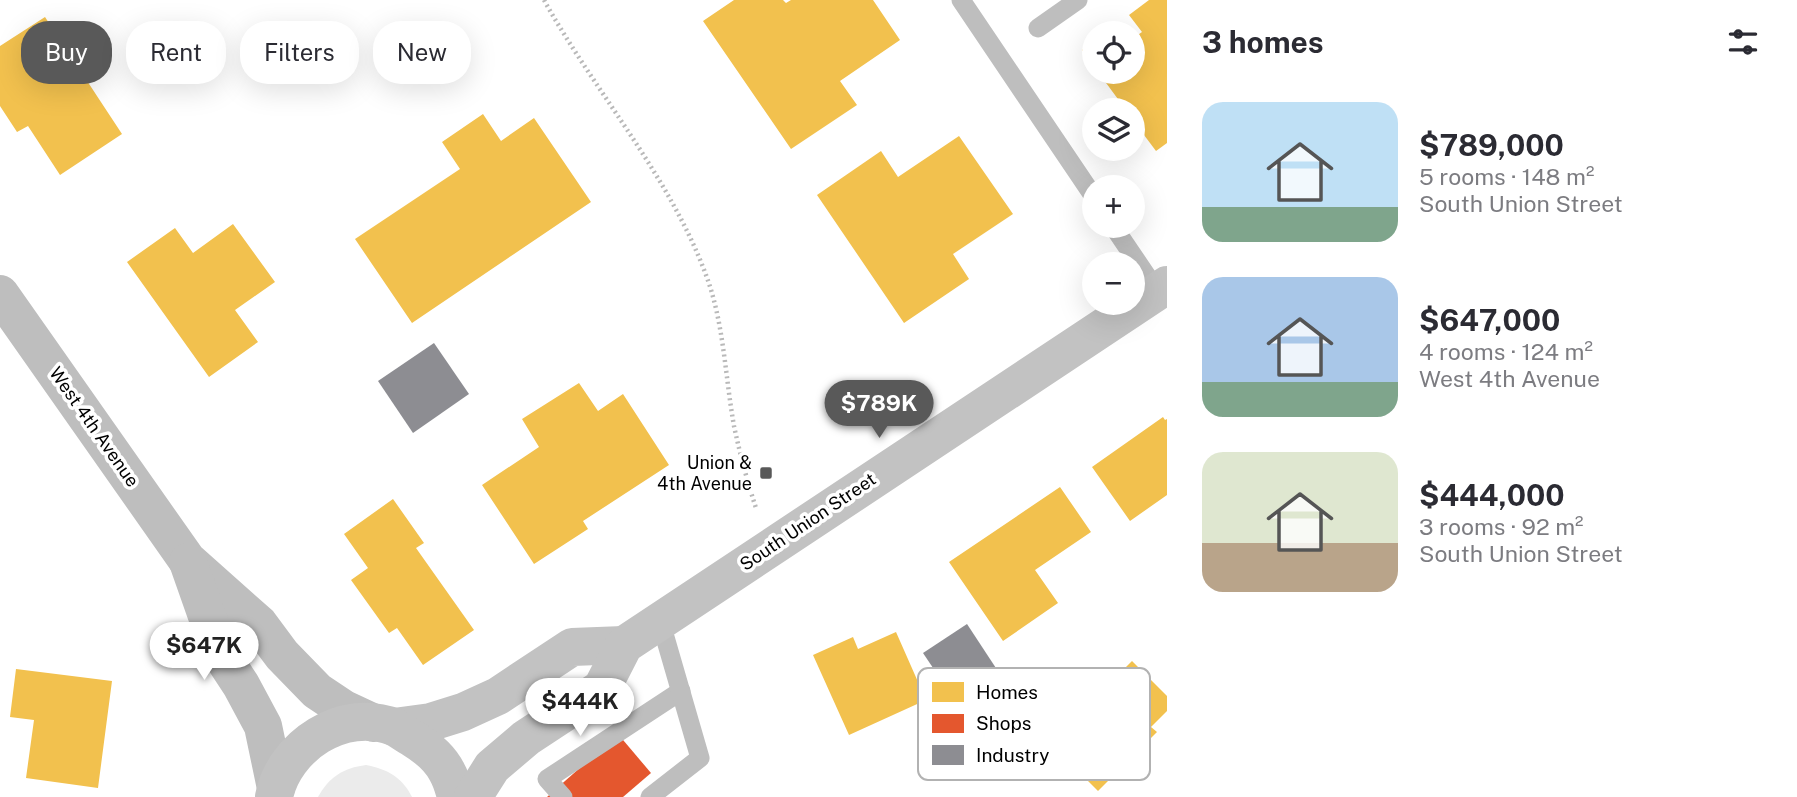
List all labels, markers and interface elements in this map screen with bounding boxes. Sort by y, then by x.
chip: Buy [21,21,112,84]
chip: Rent [126,21,226,84]
chip: Filters [240,21,359,84]
chip: New [373,21,471,84]
map controls [1082,21,1145,315]
button: locate [1082,21,1145,84]
icon: filters [1724,23,1762,61]
text: 3 homes [1202,24,1324,60]
button: layers [1082,98,1145,161]
text: $789,000 [1419,127,1564,163]
icon: home [1258,130,1342,214]
text: 5 rooms · 148 m² [1419,163,1594,190]
button: + [1082,175,1145,238]
text: South Union Street [1419,190,1623,217]
button: − [1082,252,1145,315]
text: $647,000 [1419,302,1560,338]
icon: home [1258,305,1342,389]
text: 4 rooms · 124 m² [1419,338,1593,365]
street label: West 4th Avenue [45,363,144,491]
text: West 4th Avenue [1419,365,1600,392]
pin: $789K [830,380,928,440]
text: $789K [841,389,917,416]
place label: Union & 4th Avenue [657,452,752,494]
marker: Union & 4th Avenue [758,465,774,481]
street label: South Union Street [736,468,880,575]
text: $444,000 [1419,477,1565,513]
icon: home [1258,480,1342,564]
text: 3 rooms · 92 m² [1419,513,1584,540]
text: South Union Street [1419,540,1623,567]
pin: $647K [155,622,253,682]
text: $647K [166,631,242,658]
legend [918,668,1150,780]
pin: $444K [531,678,629,738]
text: Homes [976,681,1038,703]
text: $444K [541,687,619,714]
text: Shops [976,712,1031,734]
text: Industry [976,744,1049,766]

